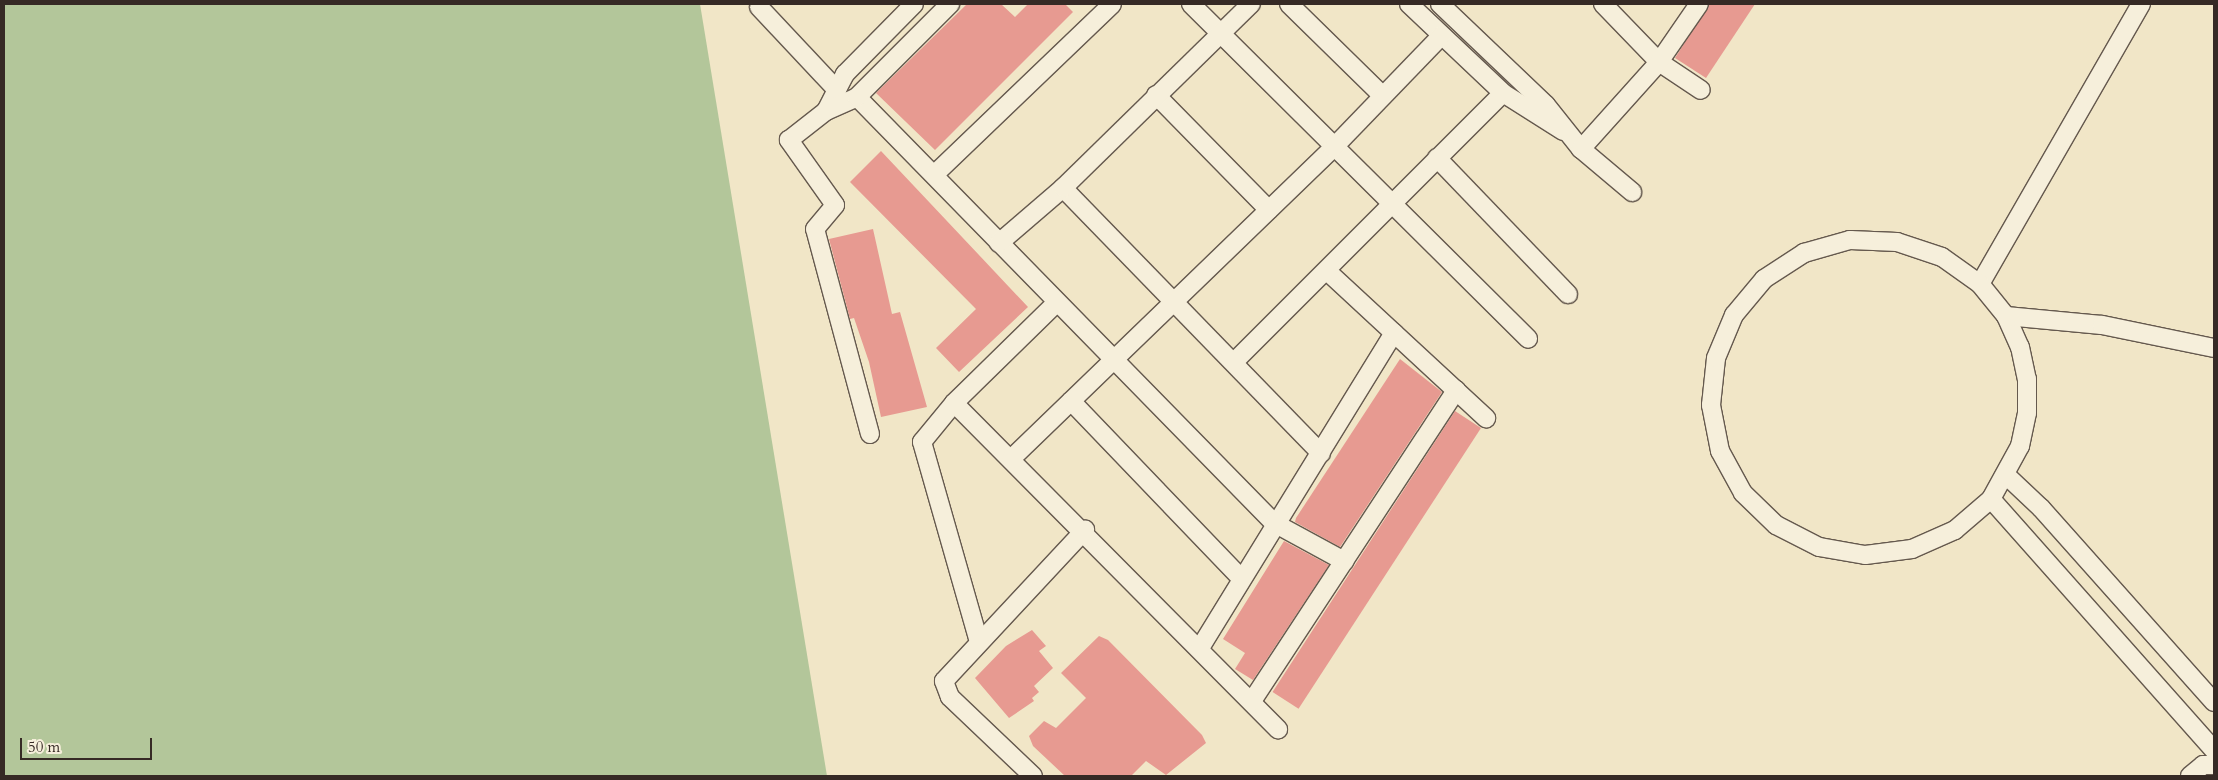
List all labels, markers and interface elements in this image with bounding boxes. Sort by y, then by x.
scale bar [22,728,155,760]
text: 50 m [28,737,60,757]

